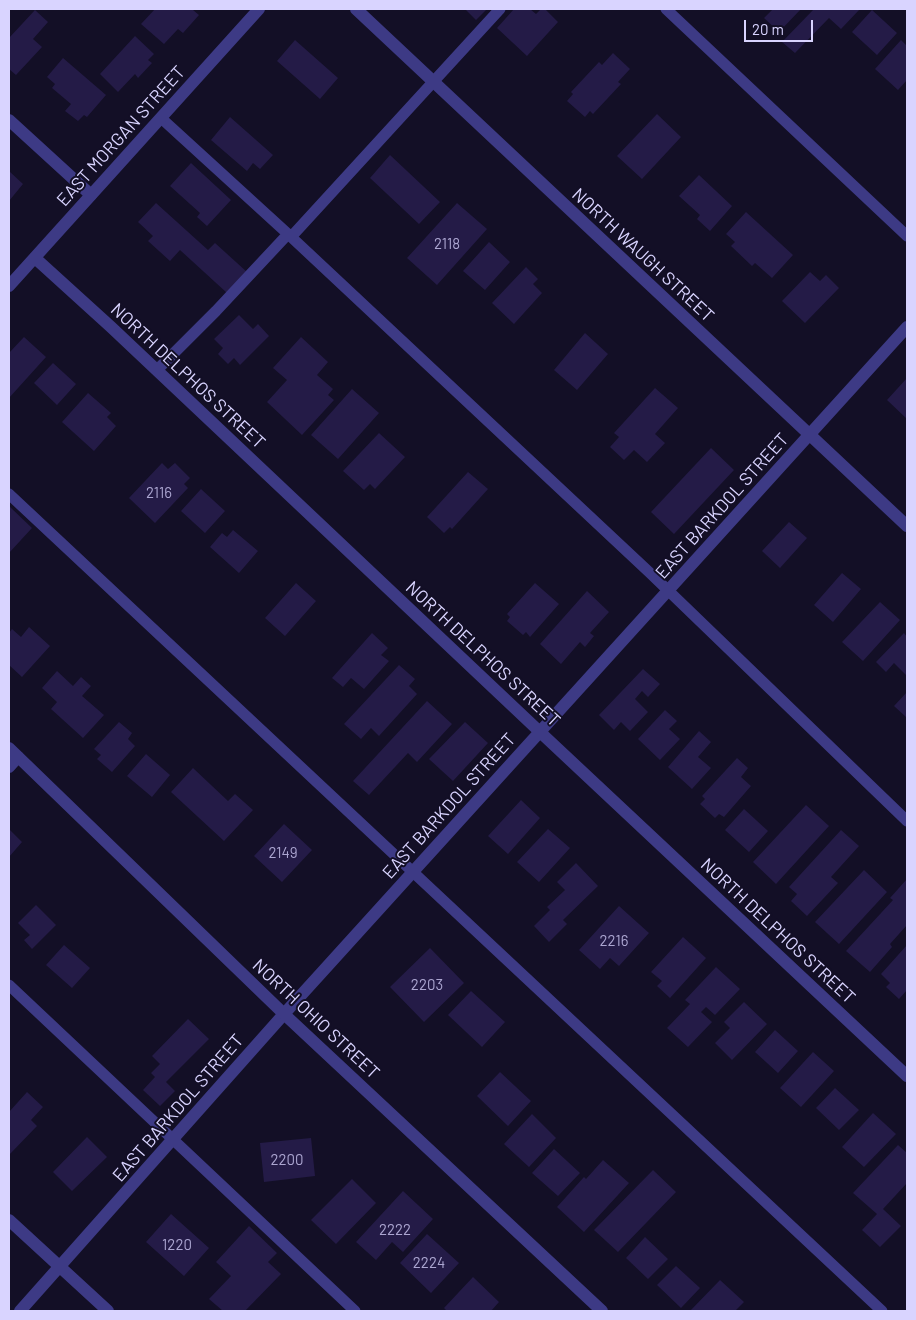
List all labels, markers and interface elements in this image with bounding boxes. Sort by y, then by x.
scale bar [746,10,815,42]
text: 20 m [752,20,784,38]
street label: EAST MORGAN STREET [52,61,190,211]
street label: NORTH WAUGH STREET [568,184,718,326]
house number: 2118 [434,235,460,253]
street label: NORTH DELPHOS STREET [106,299,270,453]
street label: EAST BARKDOL STREET [651,429,793,583]
house number: 2116 [146,484,172,502]
street label: NORTH DELPHOS STREET [401,577,565,731]
street label: EAST BARKDOL STREET [378,729,520,883]
house number: 2149 [268,844,298,862]
street label: NORTH DELPHOS STREET [696,854,860,1008]
house number: 2216 [600,932,628,950]
street label: NORTH OHIO STREET [248,955,384,1083]
house number: 2203 [411,976,443,994]
street label: EAST BARKDOL STREET [108,1030,248,1186]
house number: 2200 [270,1151,304,1169]
house number: 2222 [379,1221,411,1239]
house number: 1220 [162,1236,192,1254]
house number: 2224 [413,1254,445,1272]

